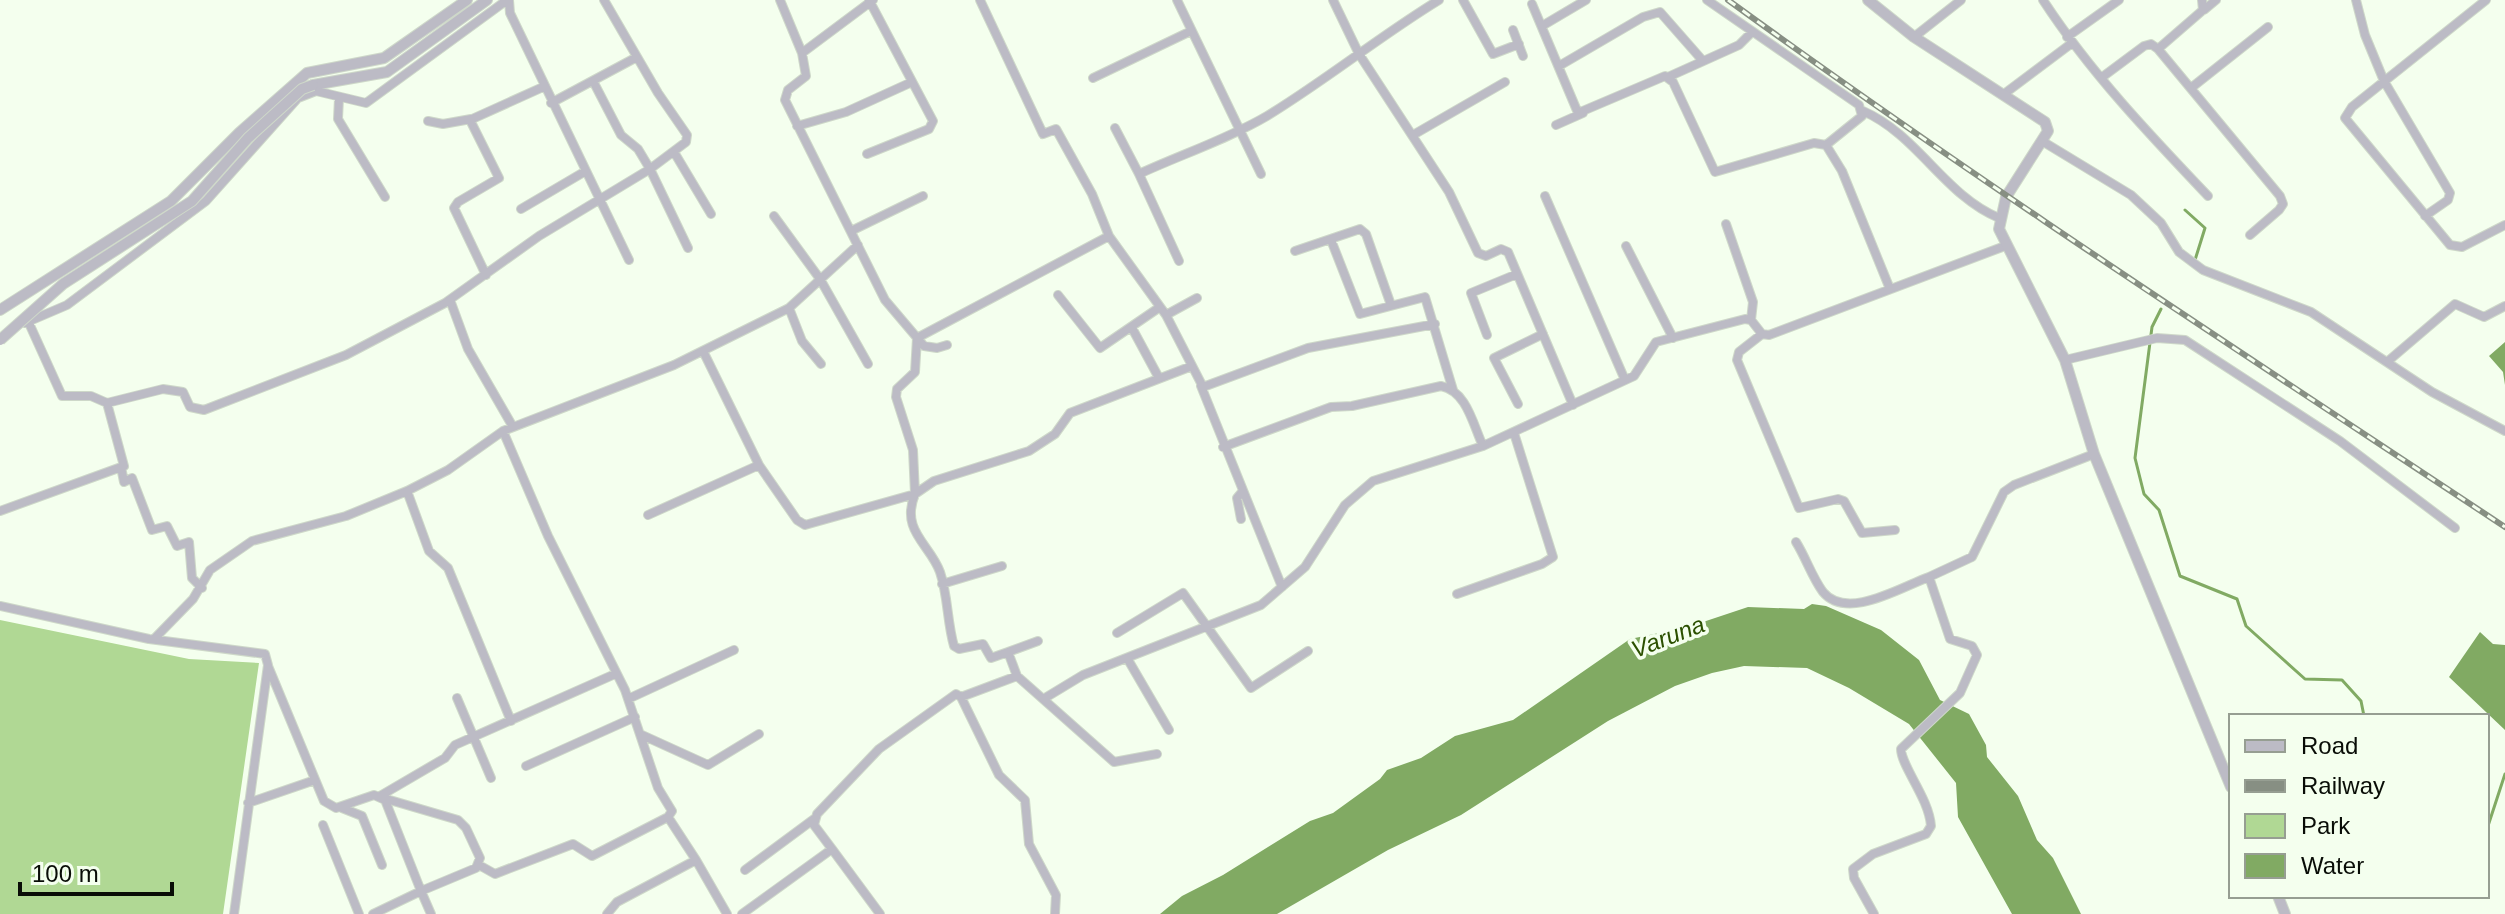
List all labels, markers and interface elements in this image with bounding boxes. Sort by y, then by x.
water label: Varuna [1627,610,1708,663]
legend [2229,714,2489,898]
text: Road [2301,732,2358,759]
text: Railway [2301,772,2385,799]
text: Park [2301,812,2351,839]
scale bar [20,846,172,896]
text: Water [2301,852,2364,879]
text: 100 m [32,860,99,887]

